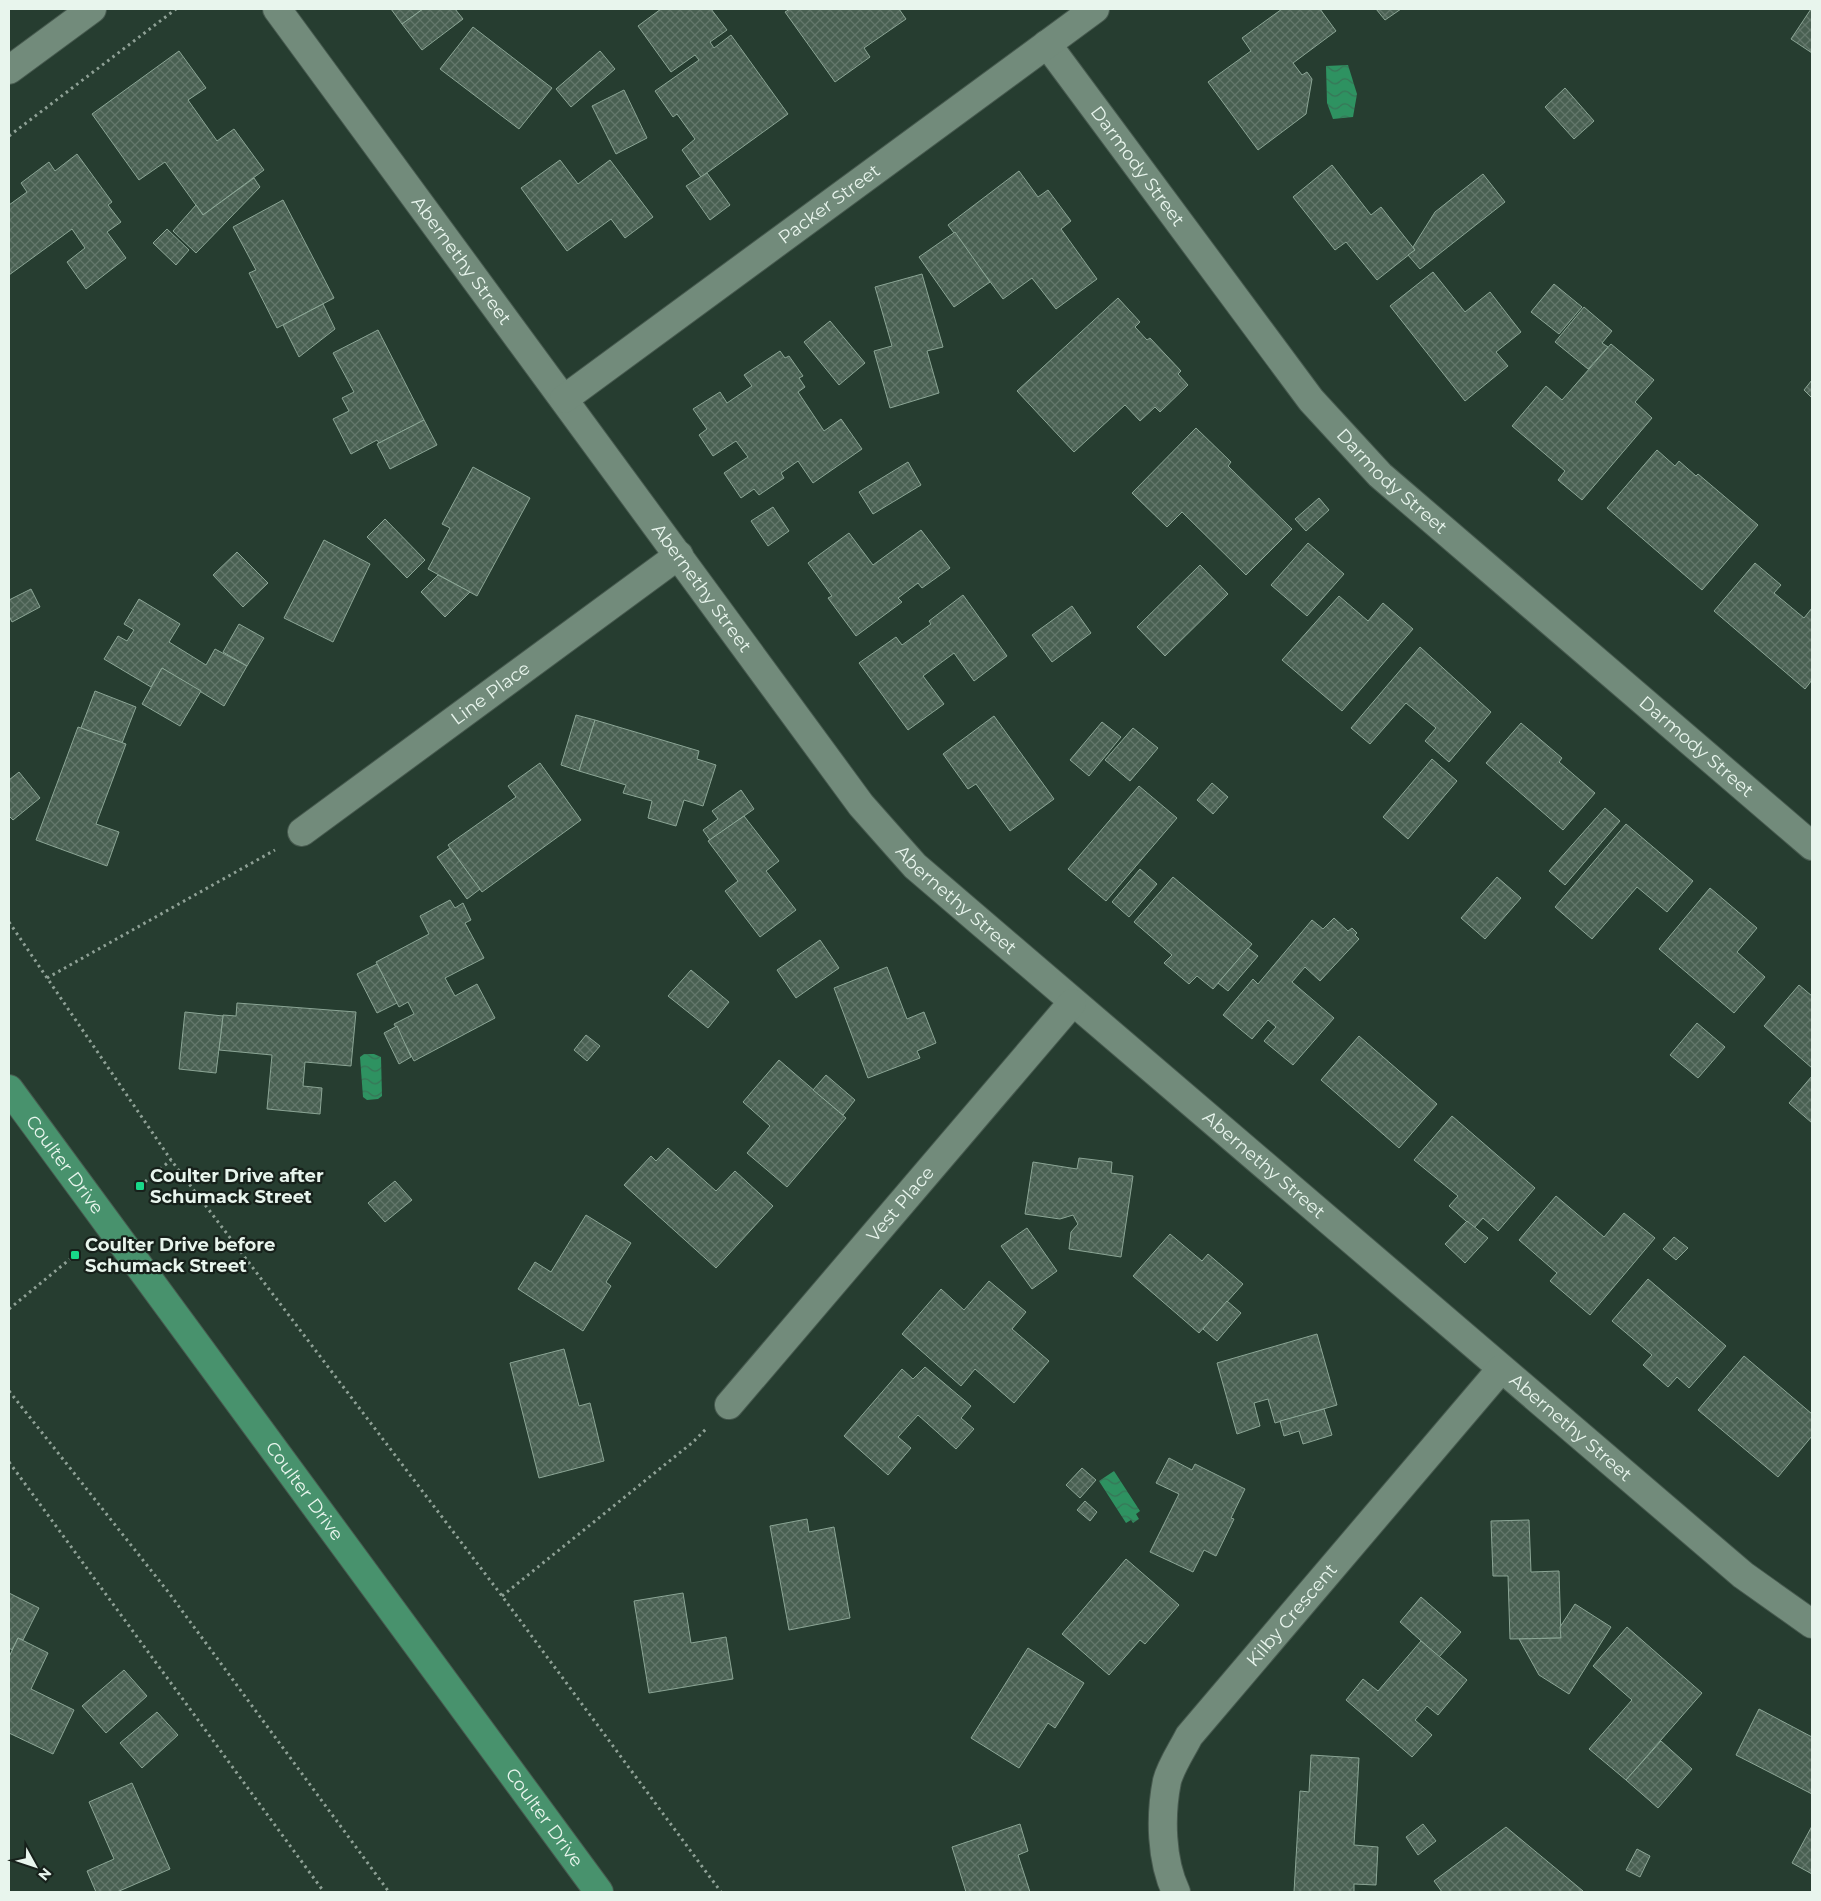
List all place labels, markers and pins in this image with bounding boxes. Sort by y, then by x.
place label: Coulter Drive after Schumack Street [150,1165,324,1208]
marker: Coulter Drive after Schumack Street [134,1180,146,1192]
place label: Coulter Drive before Schumack Street [85,1234,275,1277]
marker: Coulter Drive before Schumack Street [69,1249,81,1261]

